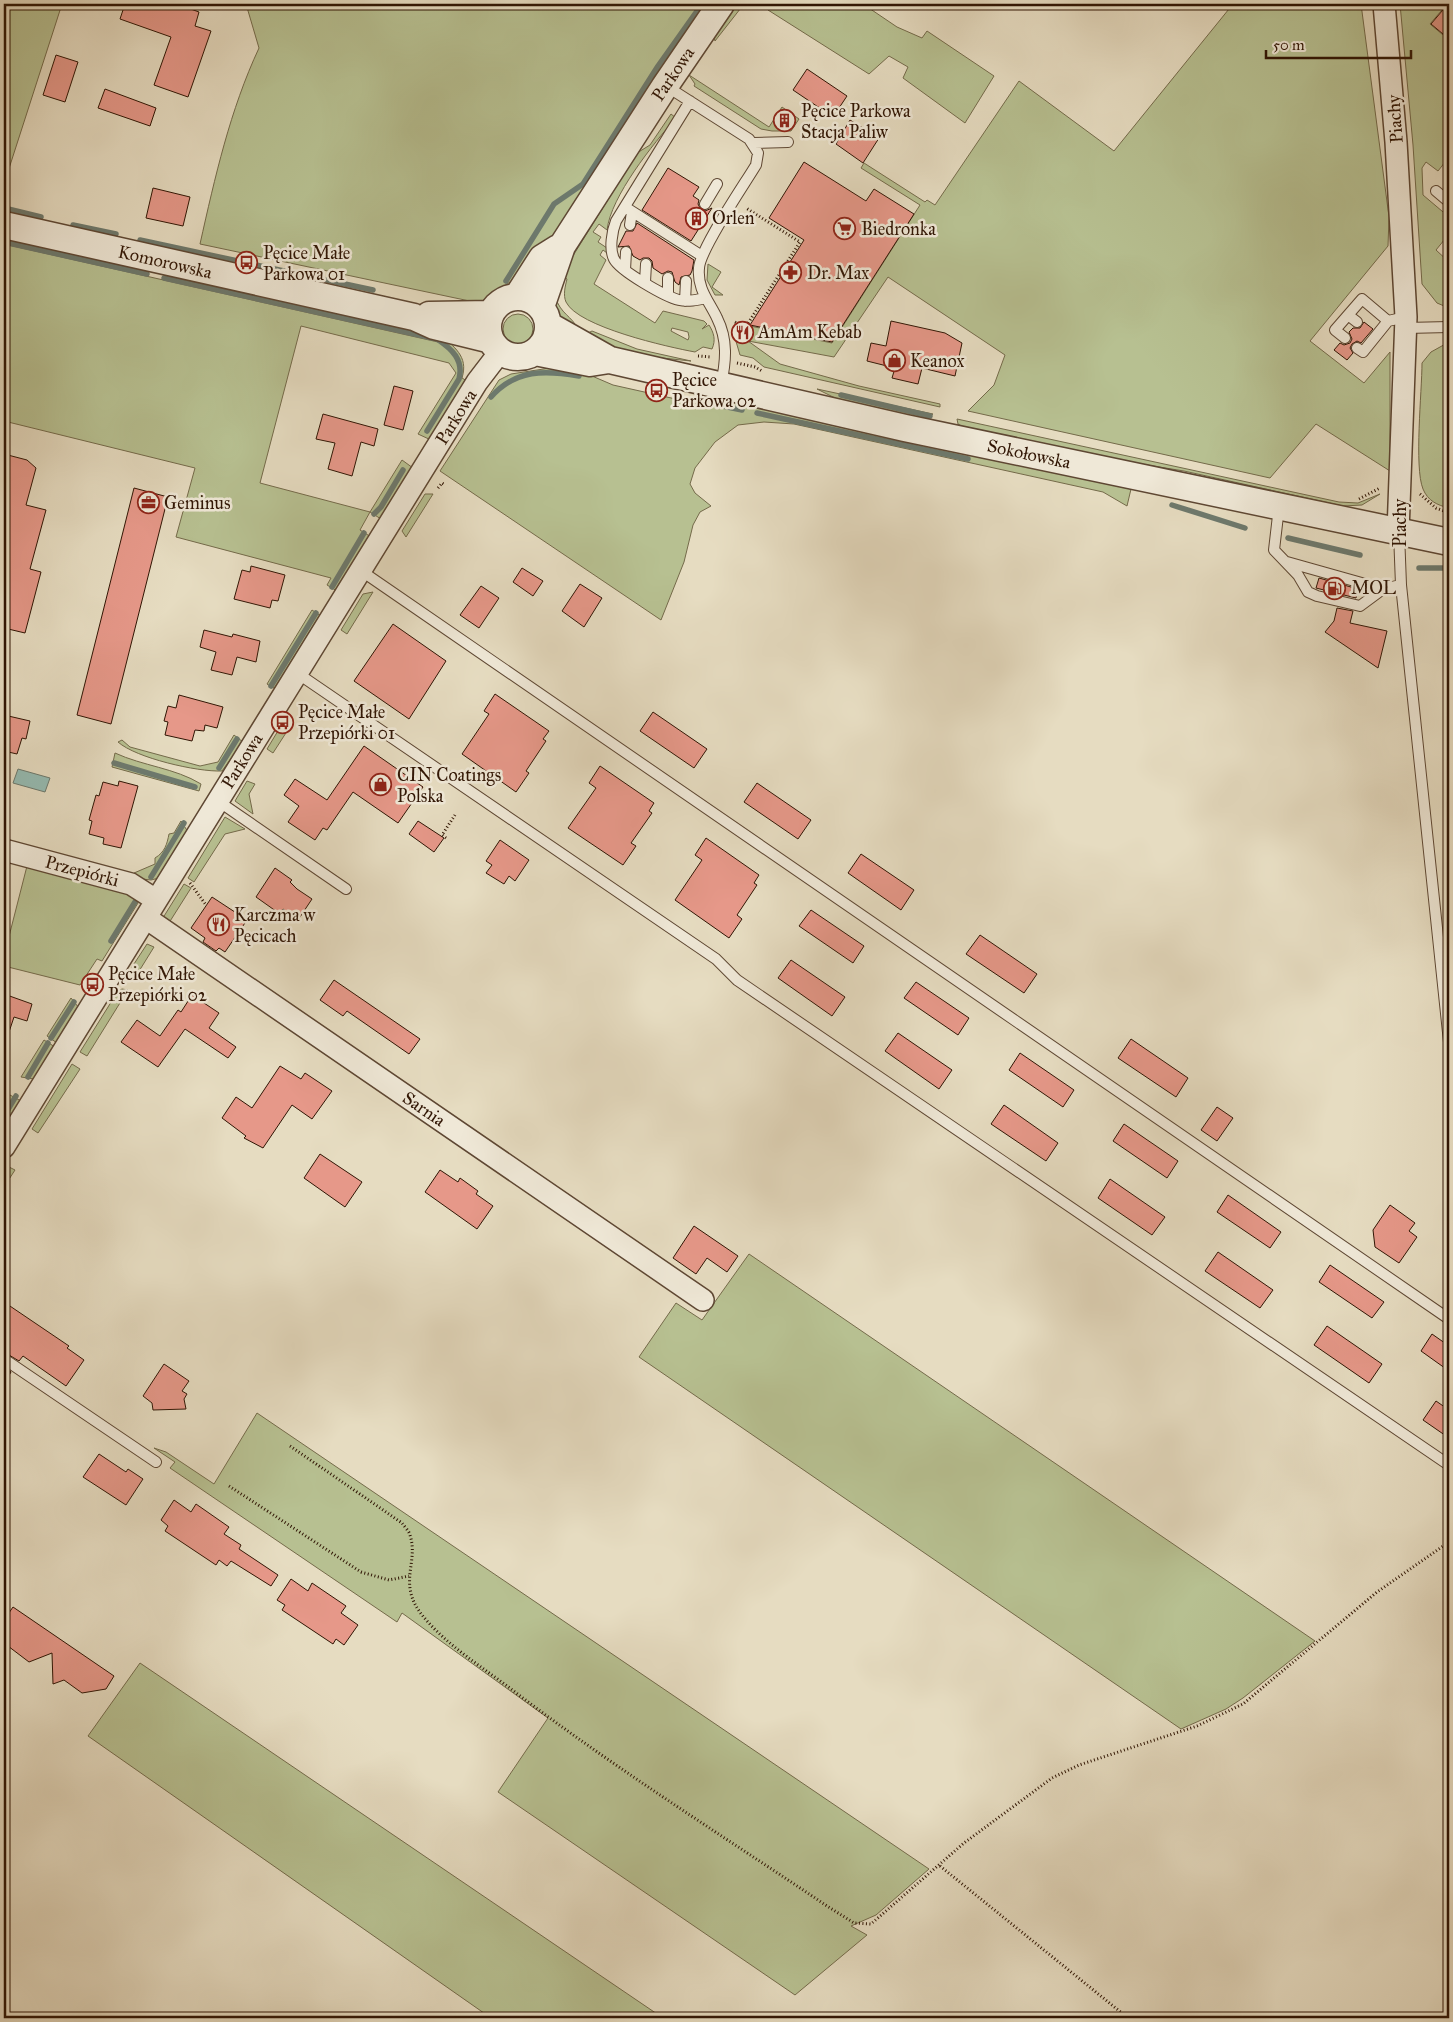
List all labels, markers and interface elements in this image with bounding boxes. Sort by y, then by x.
scale bar [1266,28,1410,60]
text: 50 m [1273,36,1305,54]
street label: Parkowa [647,42,699,105]
street label: Piachy [1382,93,1408,144]
place label: Pęcice Parkowa Stacja Paliw [801,100,911,143]
building icon: Pęcice Parkowa Stacja Paliw [773,109,797,133]
building icon: Orlen [684,206,708,230]
place label: Orlen [712,207,755,229]
supermarket icon: Biedronka [833,217,857,241]
place label: Biedronka [861,218,936,240]
street label: Komorowska [116,240,215,284]
place label: Pęcice Małe Parkowa 01 [263,242,350,285]
bus stop icon: Pęcice Małe Parkowa 01 [235,251,259,275]
pharmacy icon: Dr. Max [779,261,803,285]
place label: Dr. Max [807,262,869,284]
restaurant icon: AmAm Kebab [730,320,754,344]
place label: AmAm Kebab [757,321,862,343]
shop icon: Keanox [882,349,906,373]
place label: Keanox [910,350,964,372]
place label: Pęcice Parkowa 02 [672,369,756,412]
bus stop icon: Pęcice Parkowa 02 [644,378,668,402]
street label: Parkowa [431,385,482,449]
street label: Sokołowska [985,434,1073,474]
office icon: Geminus [136,491,160,515]
place label: Geminus [164,492,231,514]
street label: Piachy [1389,498,1411,547]
fuel station icon: MOL [1323,576,1347,600]
place label: MOL [1351,577,1397,599]
place label: Pęcice Małe Przepiórki 01 [298,701,395,744]
bus stop icon: Pęcice Małe Przepiórki 01 [270,710,294,734]
street label: Parkowa [217,729,268,793]
place label: CIN Coatings Polska [397,764,501,807]
shop icon: CIN Coatings Polska [369,773,393,797]
street label: Przepiórki [43,851,121,891]
place label: Karczma w Pęcicach [234,904,316,947]
restaurant icon: Karczma w Pęcicach [206,913,230,937]
place label: Pęcice Małe Przepiórki 02 [108,963,207,1006]
bus stop icon: Pęcice Małe Przepiórki 02 [80,972,104,996]
street label: Sarnia [398,1087,450,1131]

